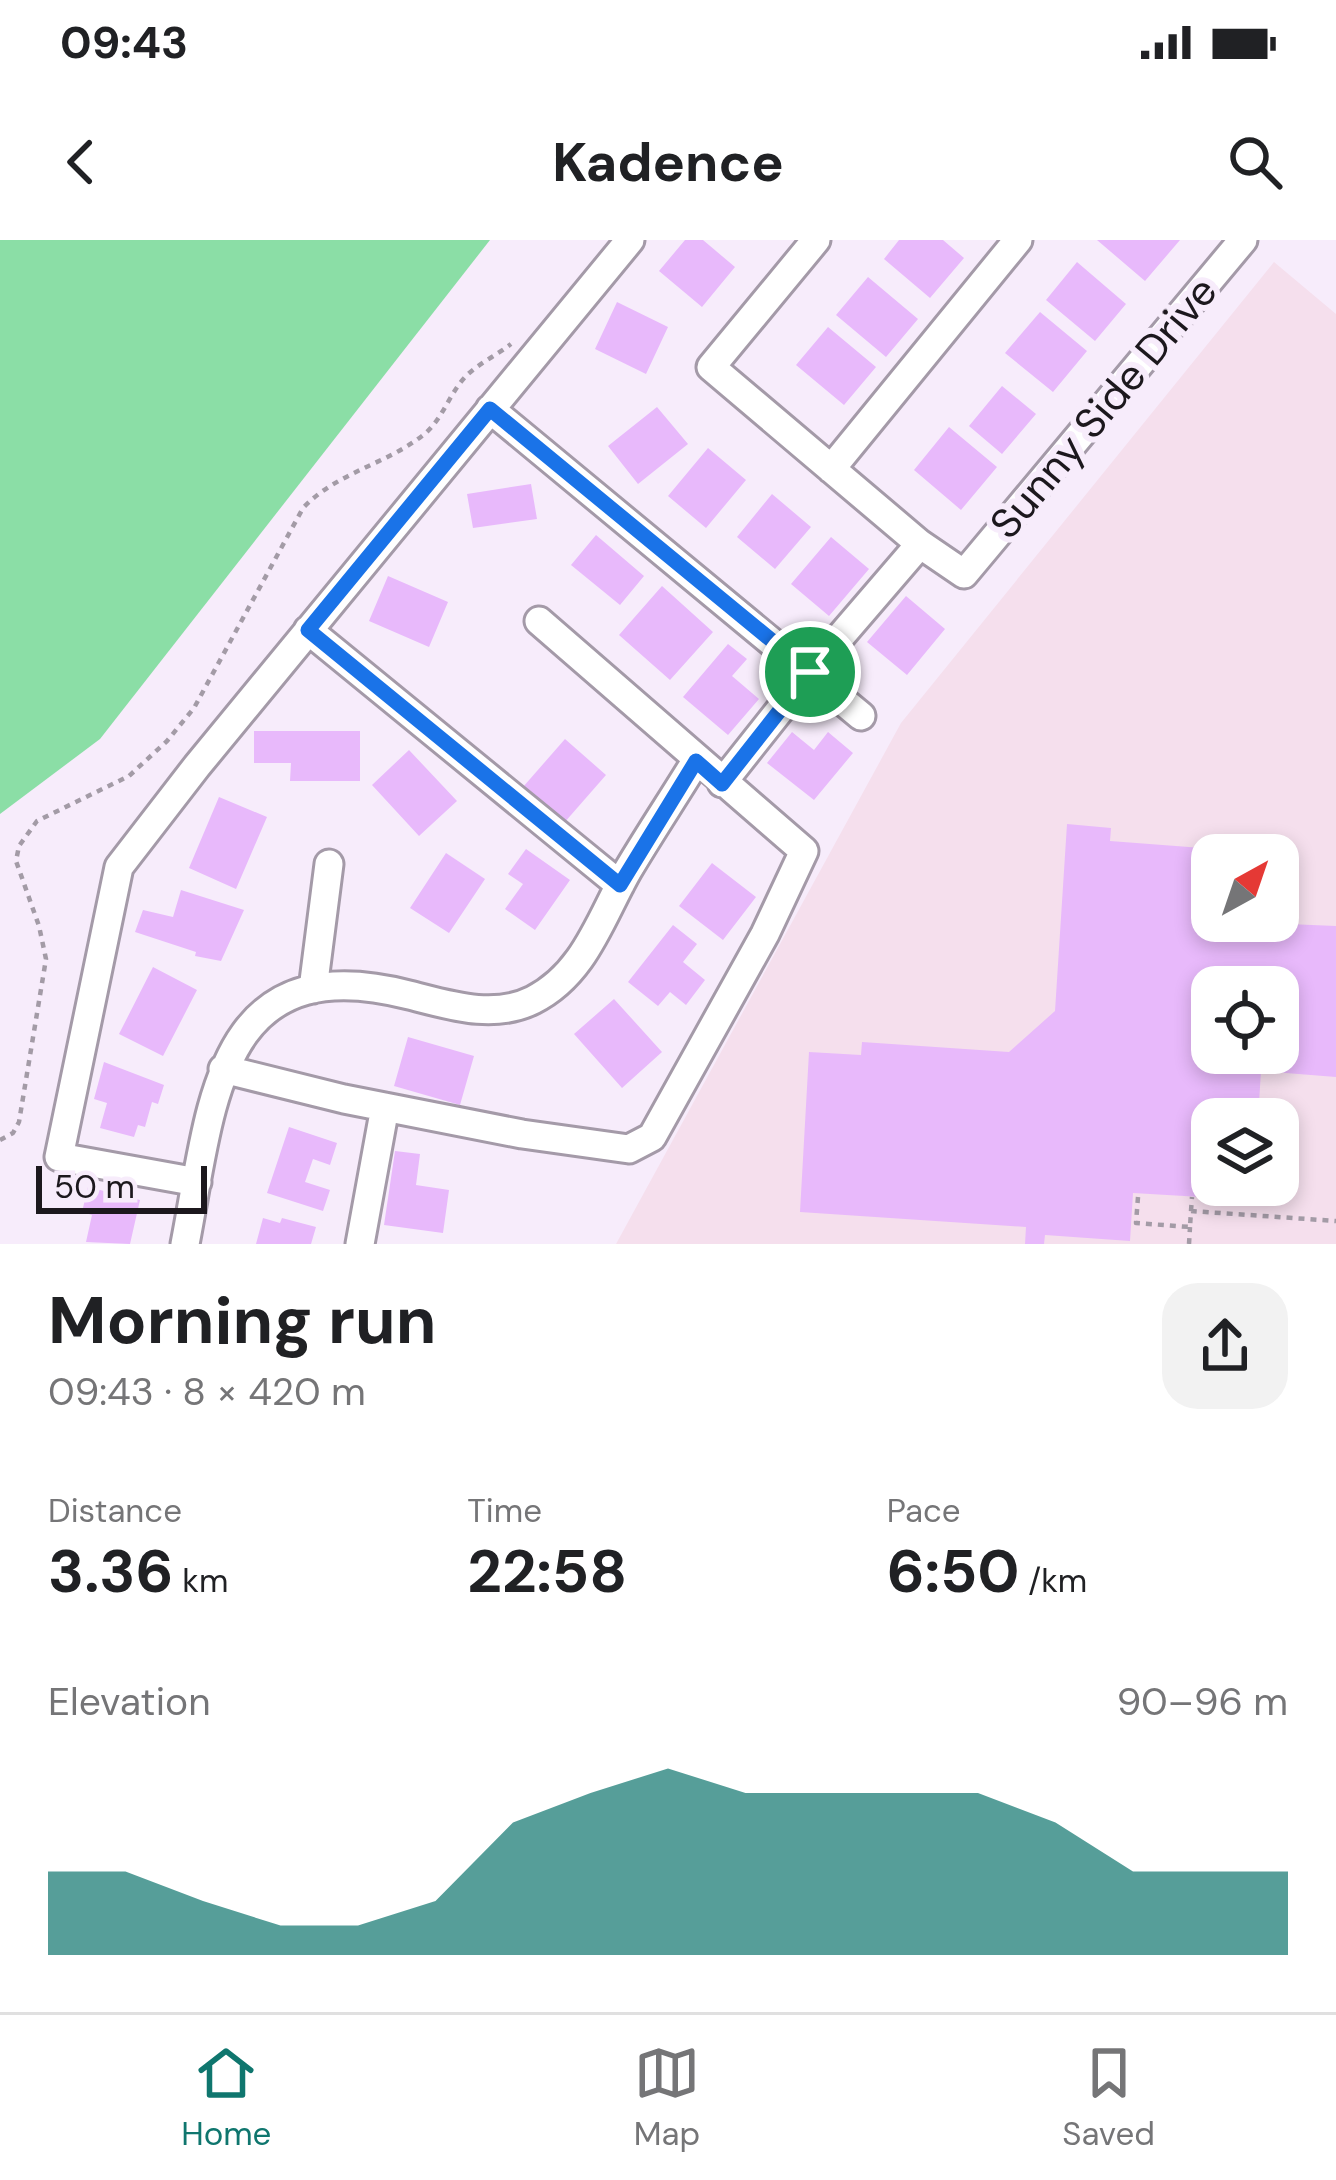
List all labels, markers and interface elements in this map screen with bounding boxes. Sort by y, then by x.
text: 09:43 [60,13,188,72]
text: Kadence [552,127,784,198]
icon: back [48,129,114,195]
icon: search [1222,129,1288,195]
street label: Sunny Side Drive [978,265,1229,550]
pin [759,621,861,723]
icon: arrive [777,639,843,705]
north arrow [1191,834,1299,942]
map controls [1191,834,1299,1206]
button: locate [1191,966,1299,1074]
button: layers [1191,1098,1299,1206]
scale bar [36,1160,207,1213]
text: 50 m [54,1165,135,1208]
text: Morning run [48,1278,436,1363]
button: share [1162,1283,1288,1409]
text: 09:43 · 8 × 420 m [48,1366,366,1417]
text: Distance [48,1489,182,1532]
text: Time [467,1489,542,1532]
text: Pace [887,1489,961,1532]
text: 3.36 [48,1532,174,1611]
text: 22:58 [467,1532,627,1611]
text: 6:50 [887,1532,1020,1611]
text: km [174,1559,228,1602]
text: /km [1020,1559,1087,1602]
text: Elevation [48,1676,211,1727]
text: 90–96 m [1117,1676,1288,1727]
tab: Home [181,2040,271,2155]
tab: Map [634,2040,700,2155]
tab: Saved [1062,2040,1155,2155]

